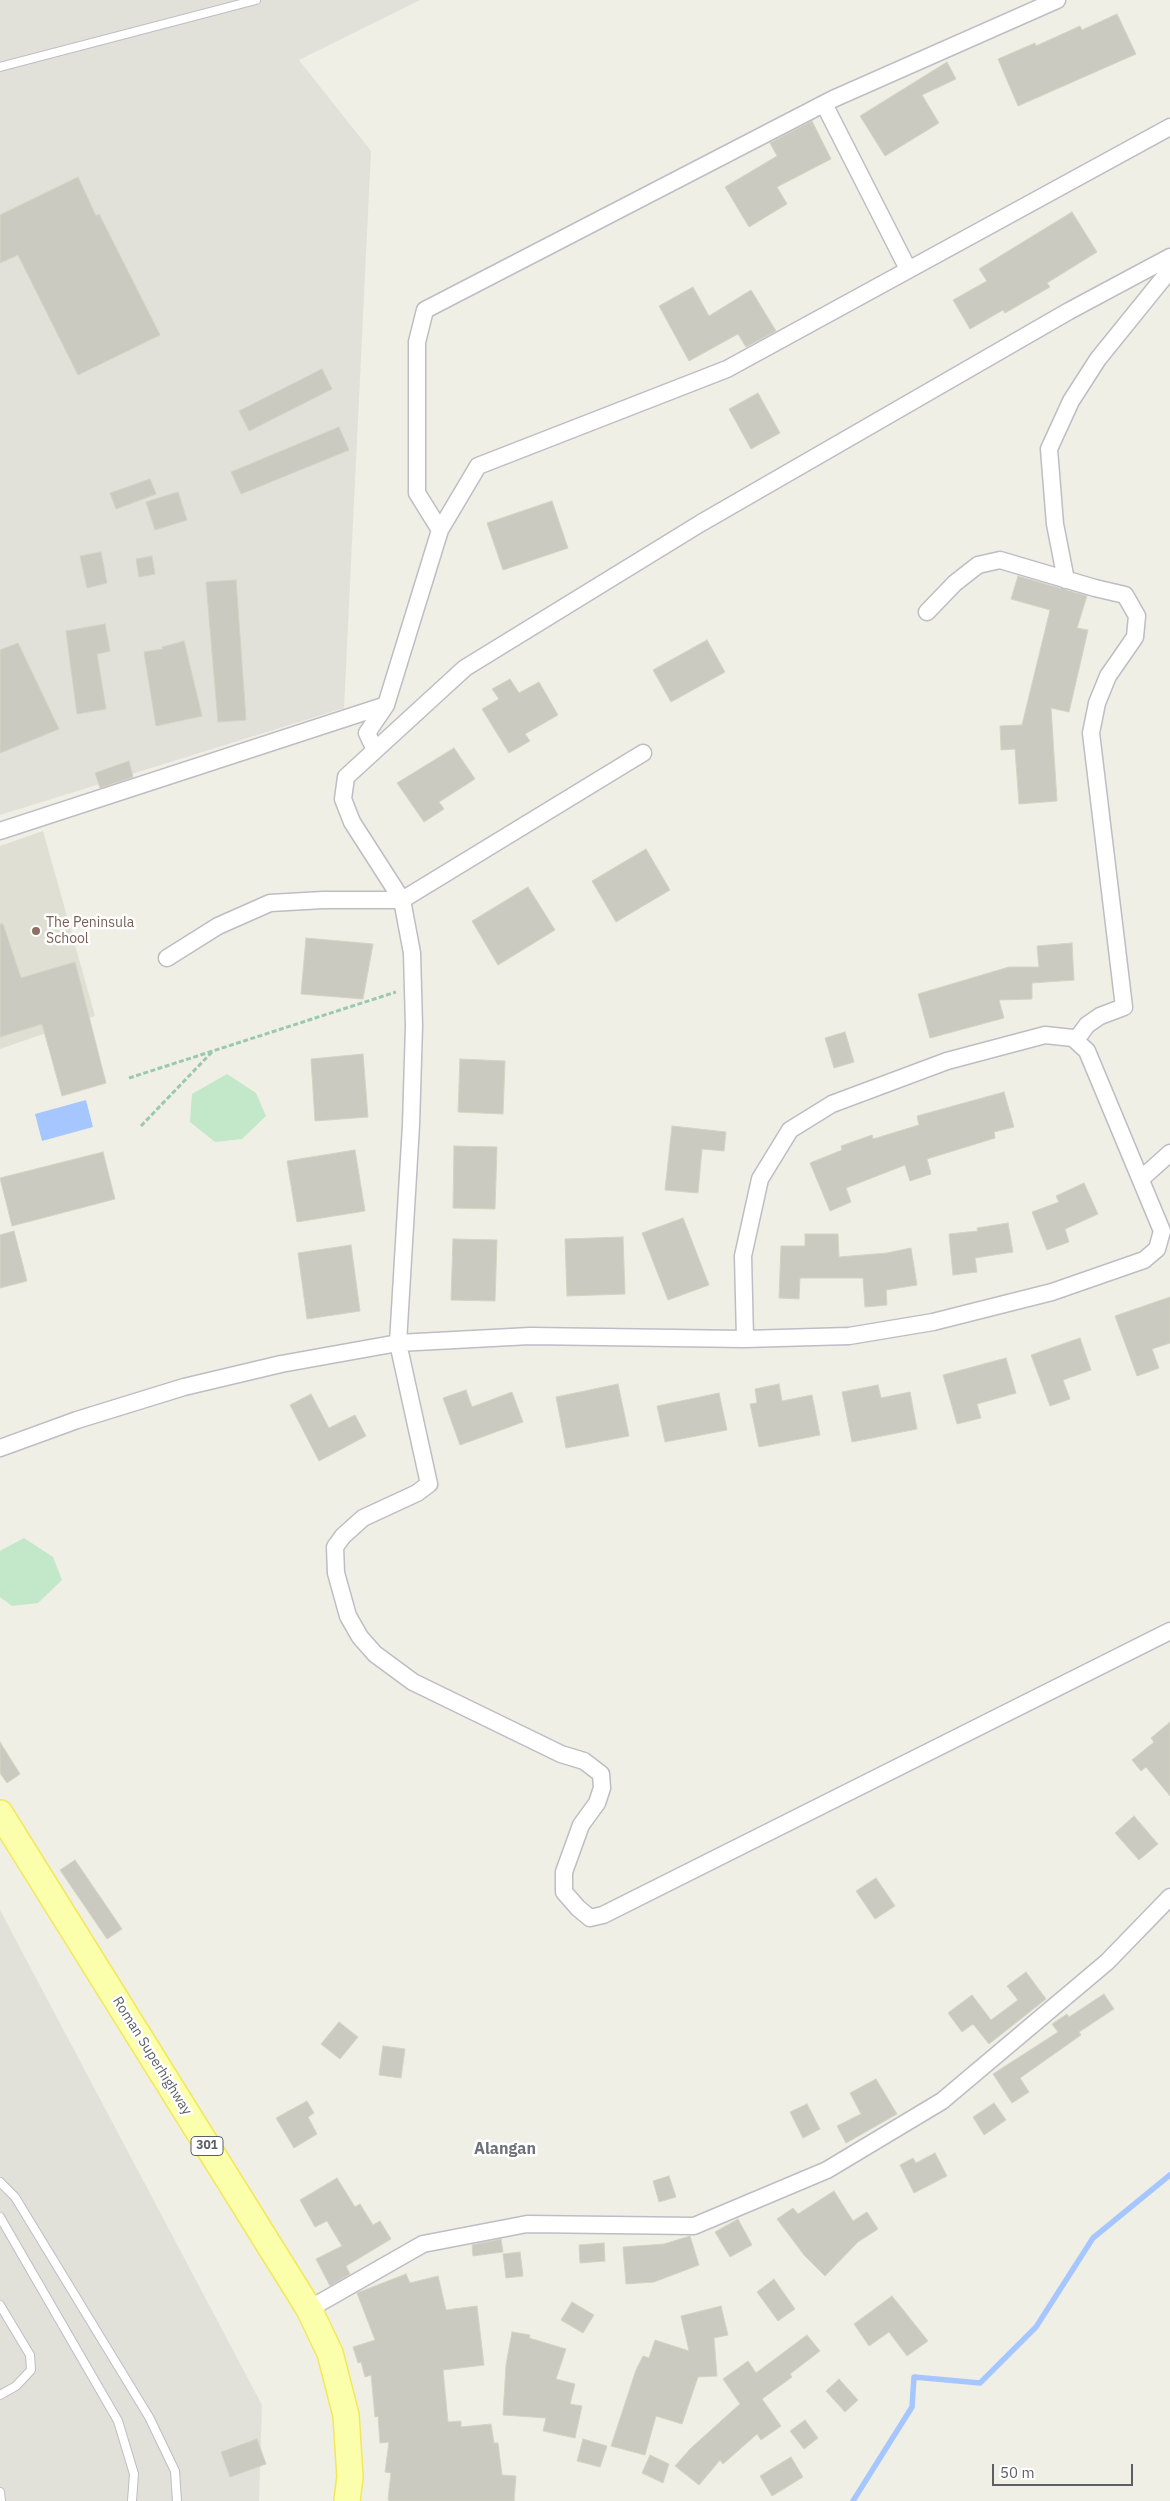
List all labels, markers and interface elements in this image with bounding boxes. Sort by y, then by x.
place label: The Peninsula School [46,915,134,948]
marker: The Peninsula School [30,925,42,937]
street label: Roman Superhighway [109,1994,195,2118]
road number: 301 [191,2136,223,2156]
district label: Alangan [474,2139,536,2159]
scale bar [995,2454,1136,2486]
text: 50 m [1000,2463,1035,2482]

